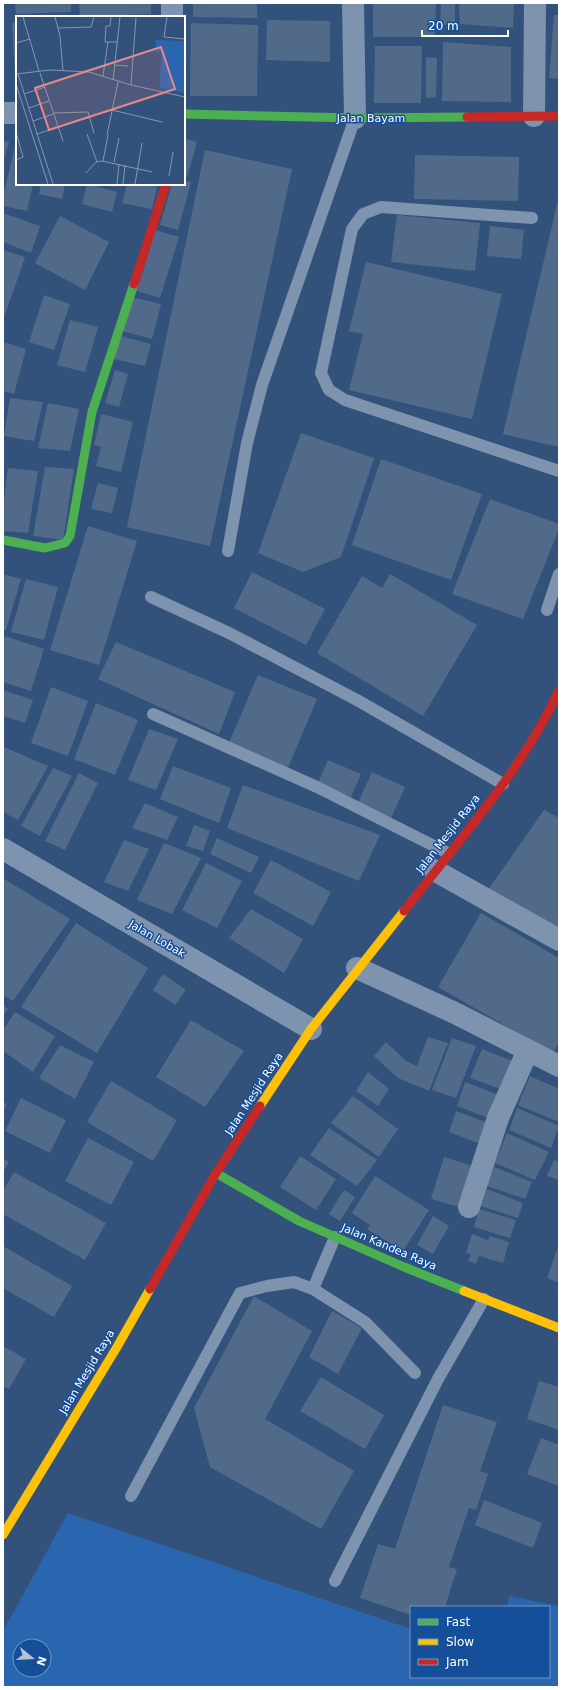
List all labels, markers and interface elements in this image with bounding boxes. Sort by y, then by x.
scale bar [422,12,508,38]
inset map [16,16,185,185]
text: 20 m [428,19,459,33]
street label: Jalan Bayam [336,112,405,125]
street label: Jalan Mesjid Raya [413,792,483,877]
street label: Jalan Lobak [126,917,188,961]
street label: Jalan Mesjid Raya [222,1050,286,1139]
street label: Jalan Kandea Raya [338,1221,439,1273]
street label: Jalan Mesjid Raya [56,1327,117,1417]
legend [410,1606,550,1678]
text: Fast [446,1615,470,1629]
text: Slow [446,1635,474,1649]
north arrow [12,1638,52,1678]
text: N [33,1655,49,1667]
text: Jam [445,1655,469,1669]

